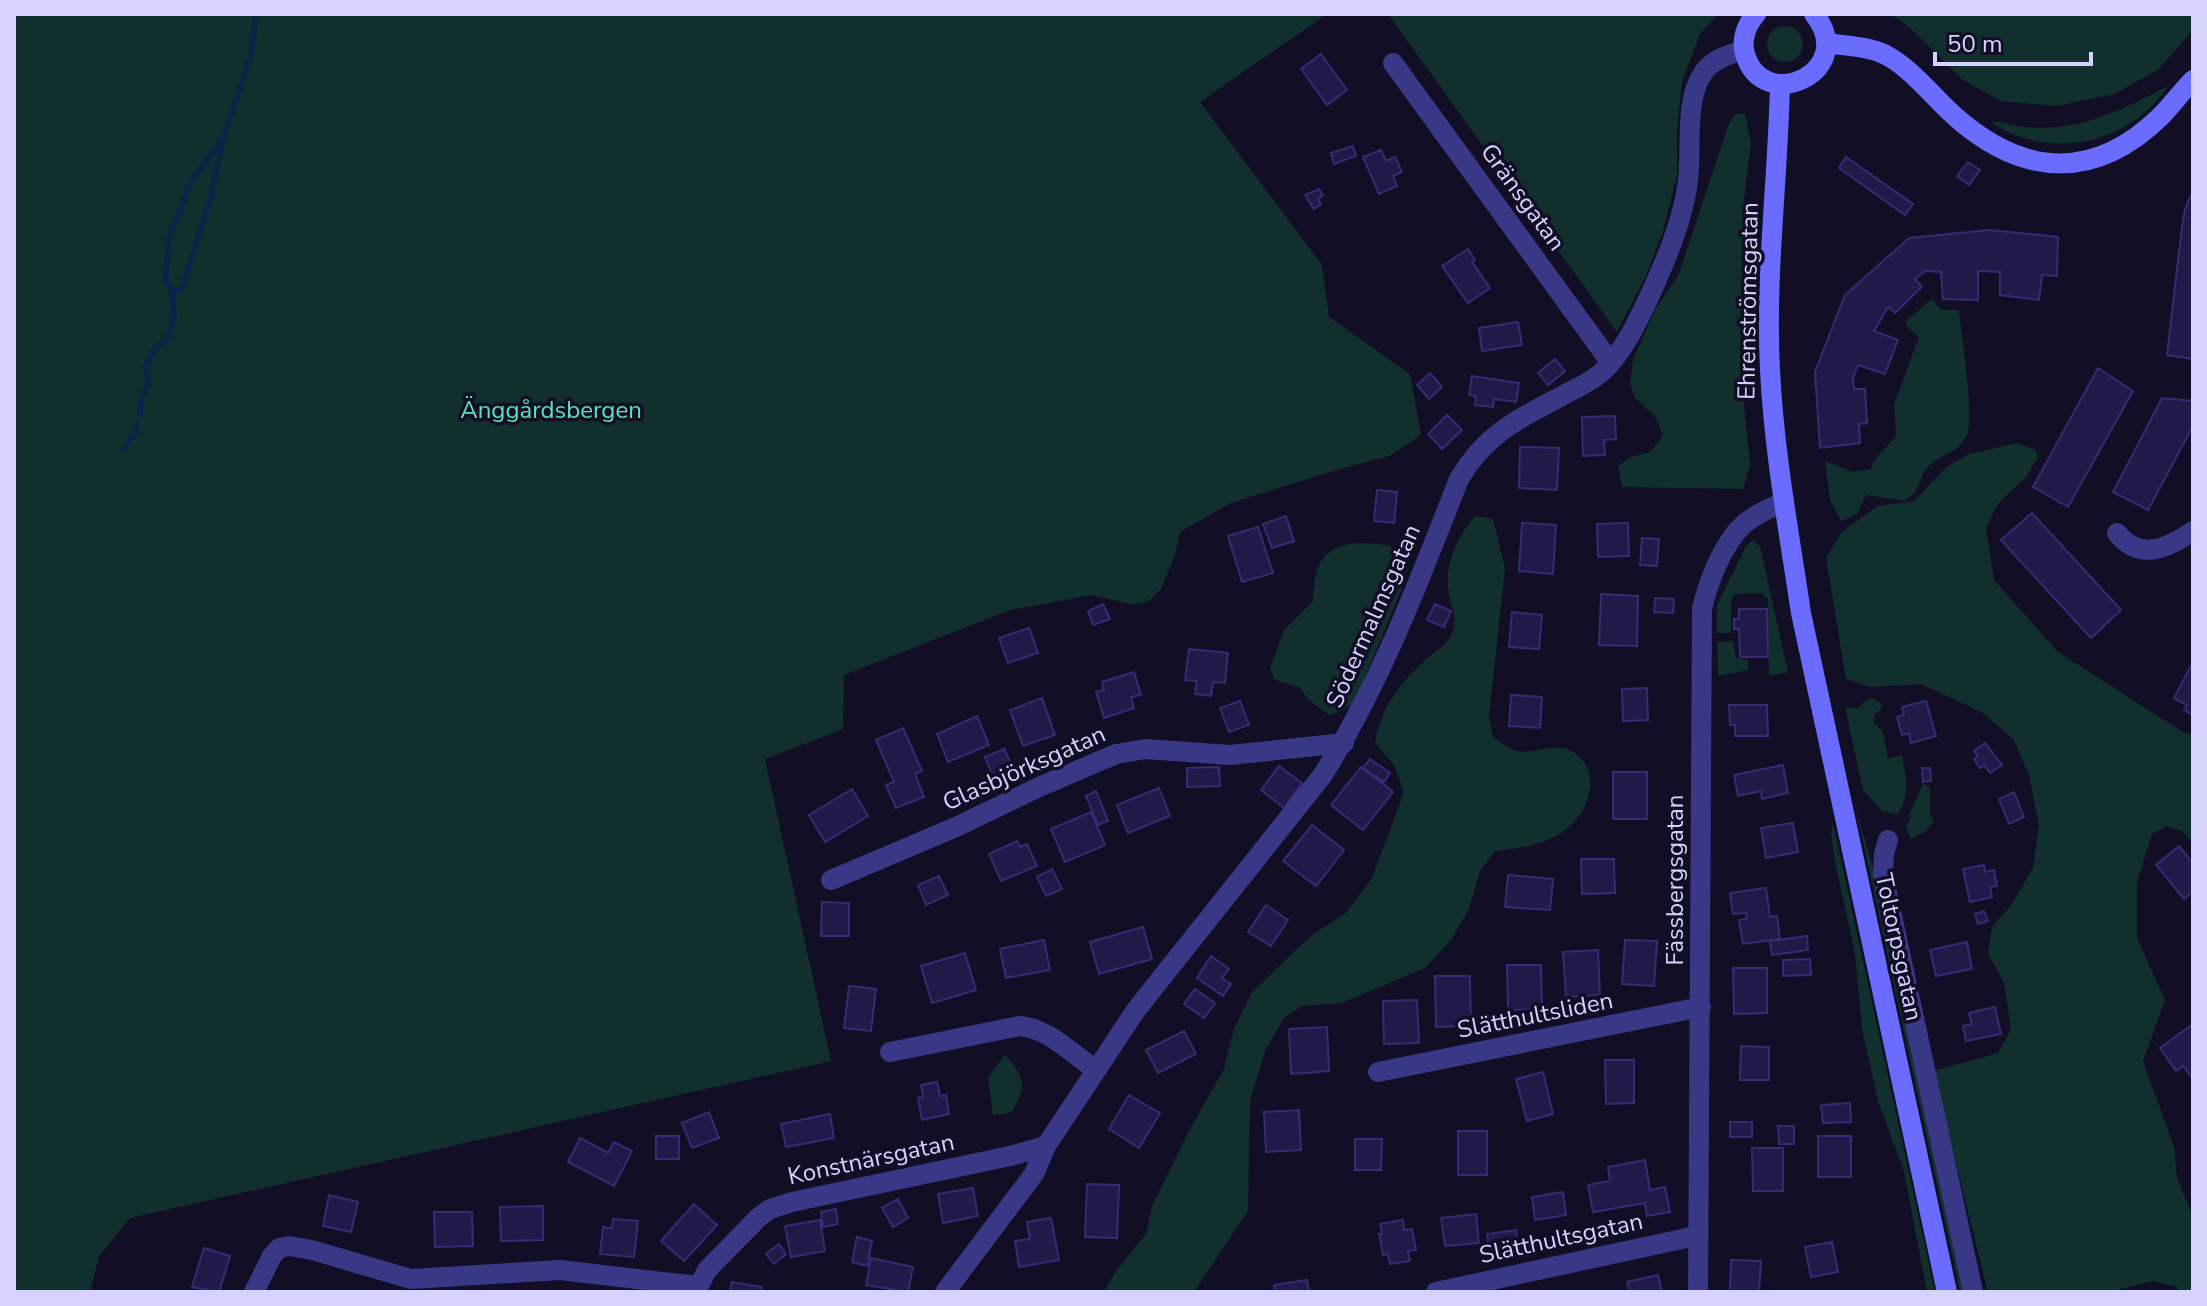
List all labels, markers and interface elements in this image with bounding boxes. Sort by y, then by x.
scale bar [1935,16,2091,66]
text: 50 m [1947,28,2003,60]
street label: Gränsgatan [1473,137,1573,257]
street label: Ehrenströmsgatan [1730,202,1766,400]
park label: Änggårdsbergen [460,394,642,426]
street label: Södermalmsgatan [1318,519,1428,713]
street label: Glasbjörksgatan [937,718,1111,818]
street label: Fässbergsgatan [1659,795,1691,965]
street label: Toltorpsgatan [1868,870,1930,1024]
street label: Slätthultsliden [1454,984,1616,1046]
street label: Konstnärsgatan [785,1126,957,1192]
street label: Slätthultsgatan [1476,1205,1646,1271]

